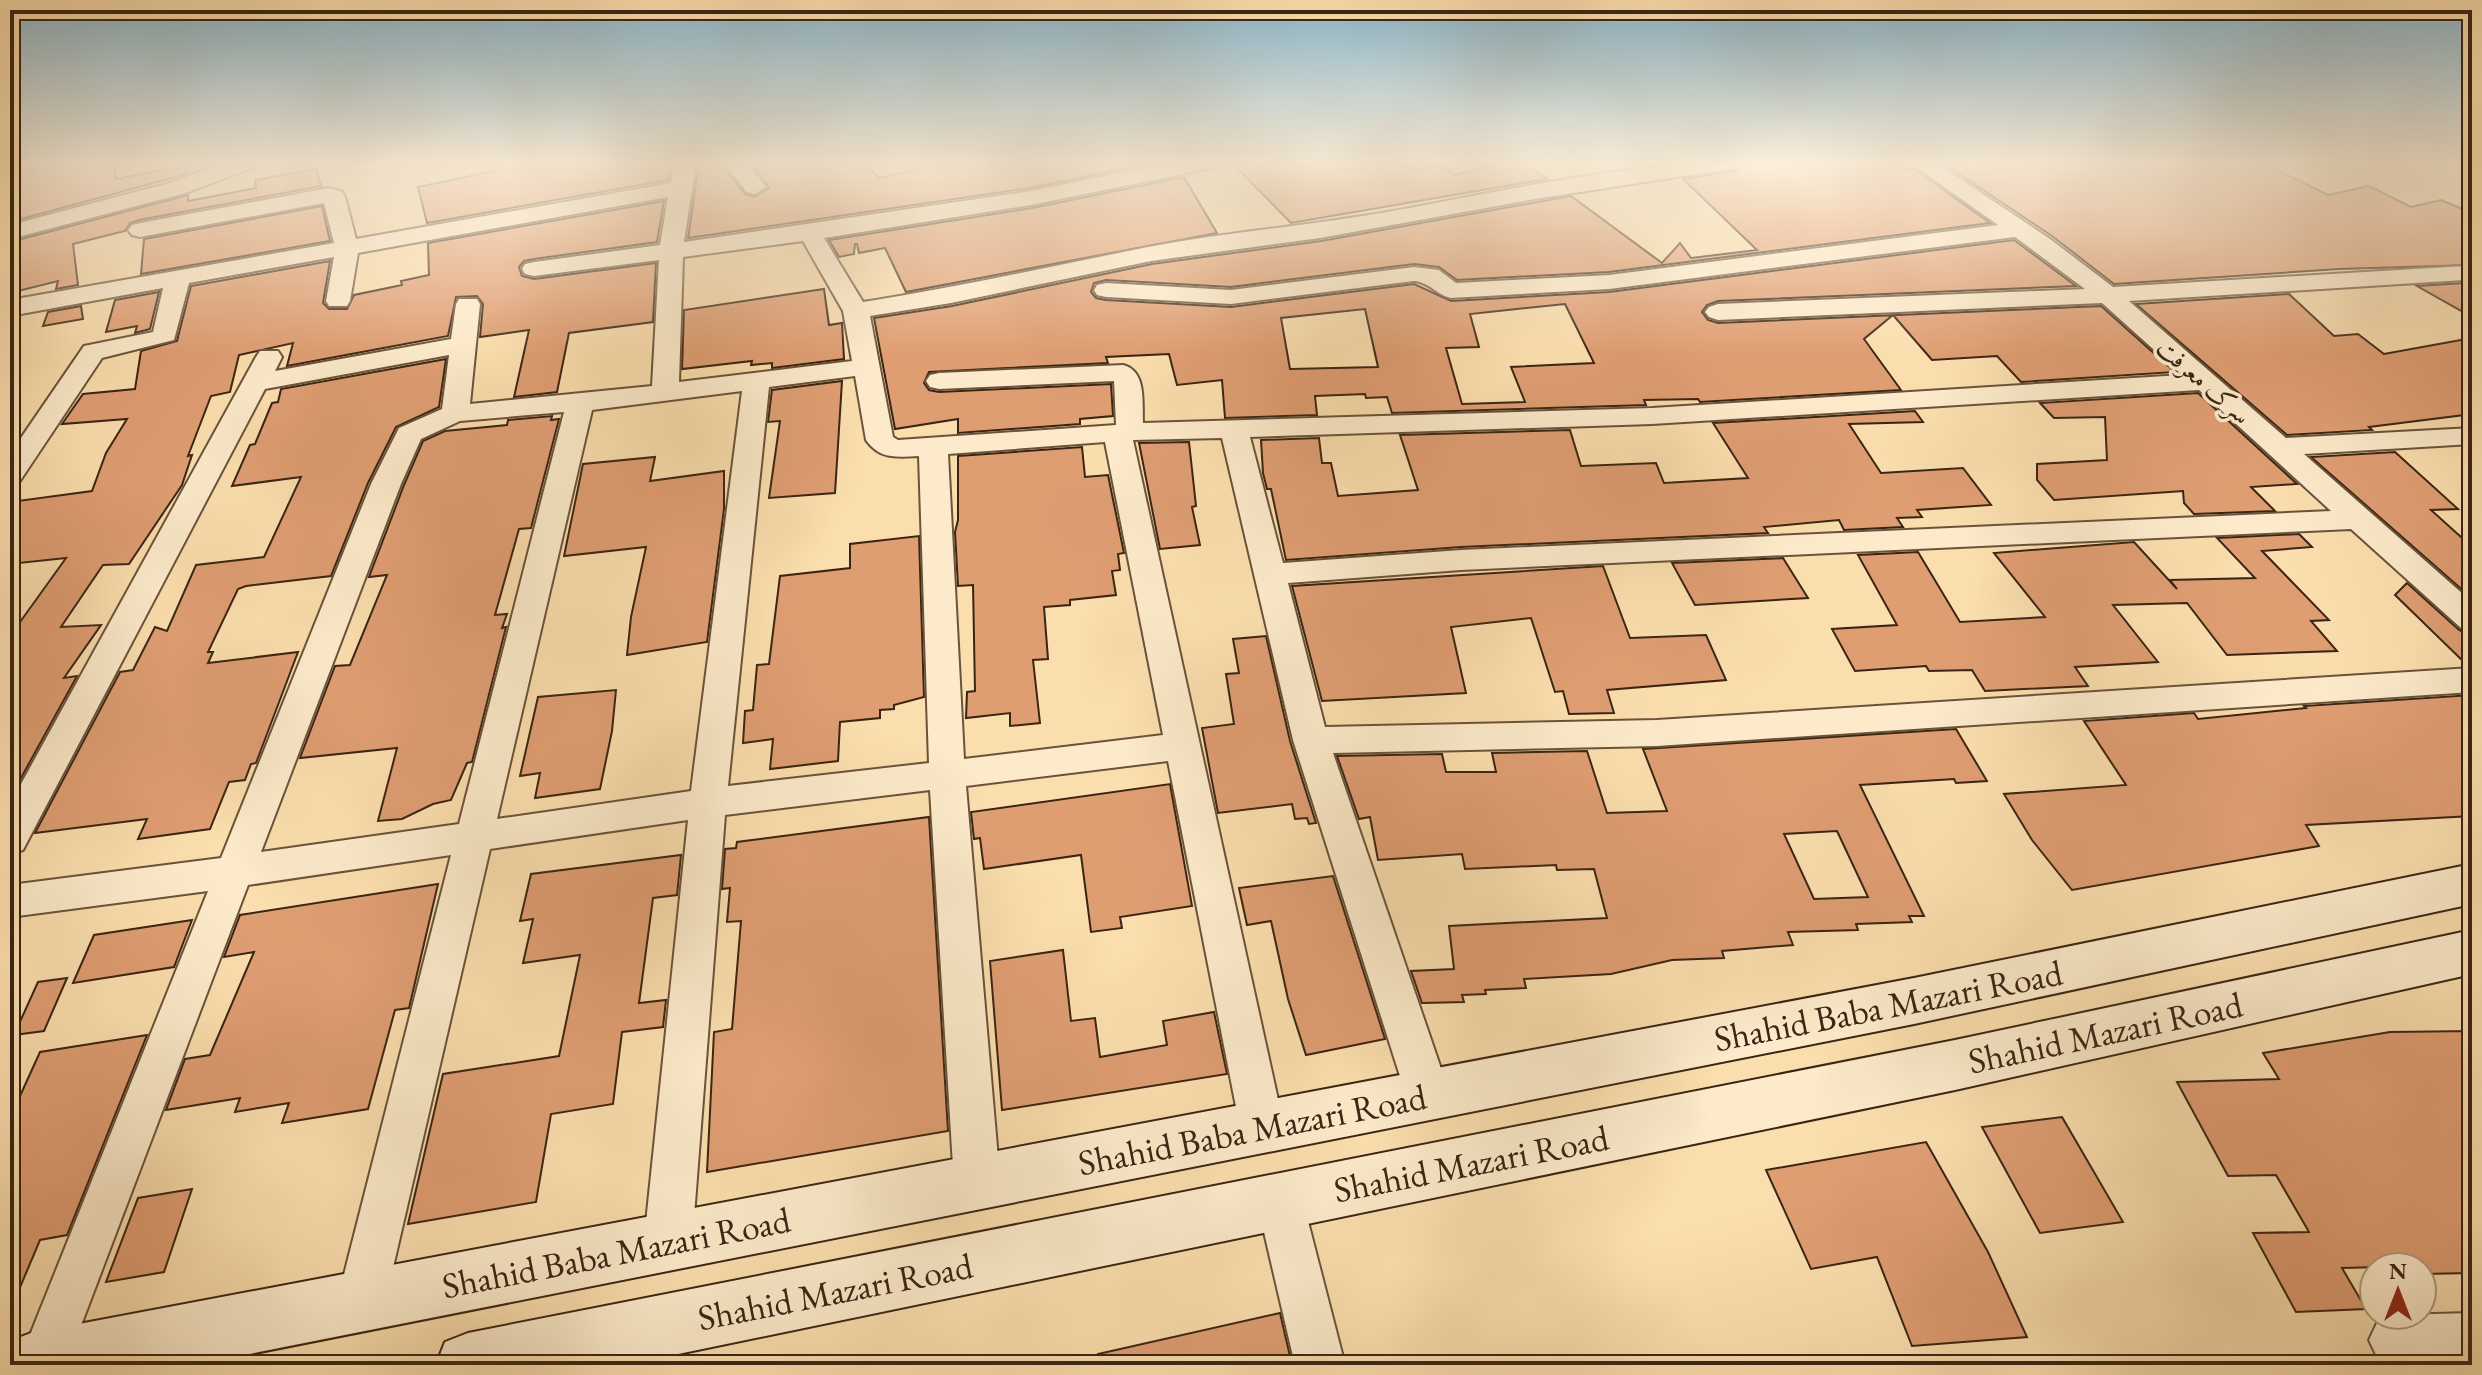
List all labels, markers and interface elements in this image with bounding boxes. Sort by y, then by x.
street label: سرک معرفت [2149,330,2259,432]
street label: Shahid Baba Mazari Road [1710,949,2067,1062]
street label: Shahid Mazari Road [1964,980,2247,1084]
street label: Shahid Baba Mazari Road [1074,1073,1431,1186]
street label: Shahid Mazari Road [1330,1114,1613,1213]
street label: Shahid Baba Mazari Road [438,1196,795,1309]
street label: Shahid Mazari Road [694,1242,977,1341]
north arrow [2358,1251,2438,1331]
text: N [2389,1257,2407,1286]

